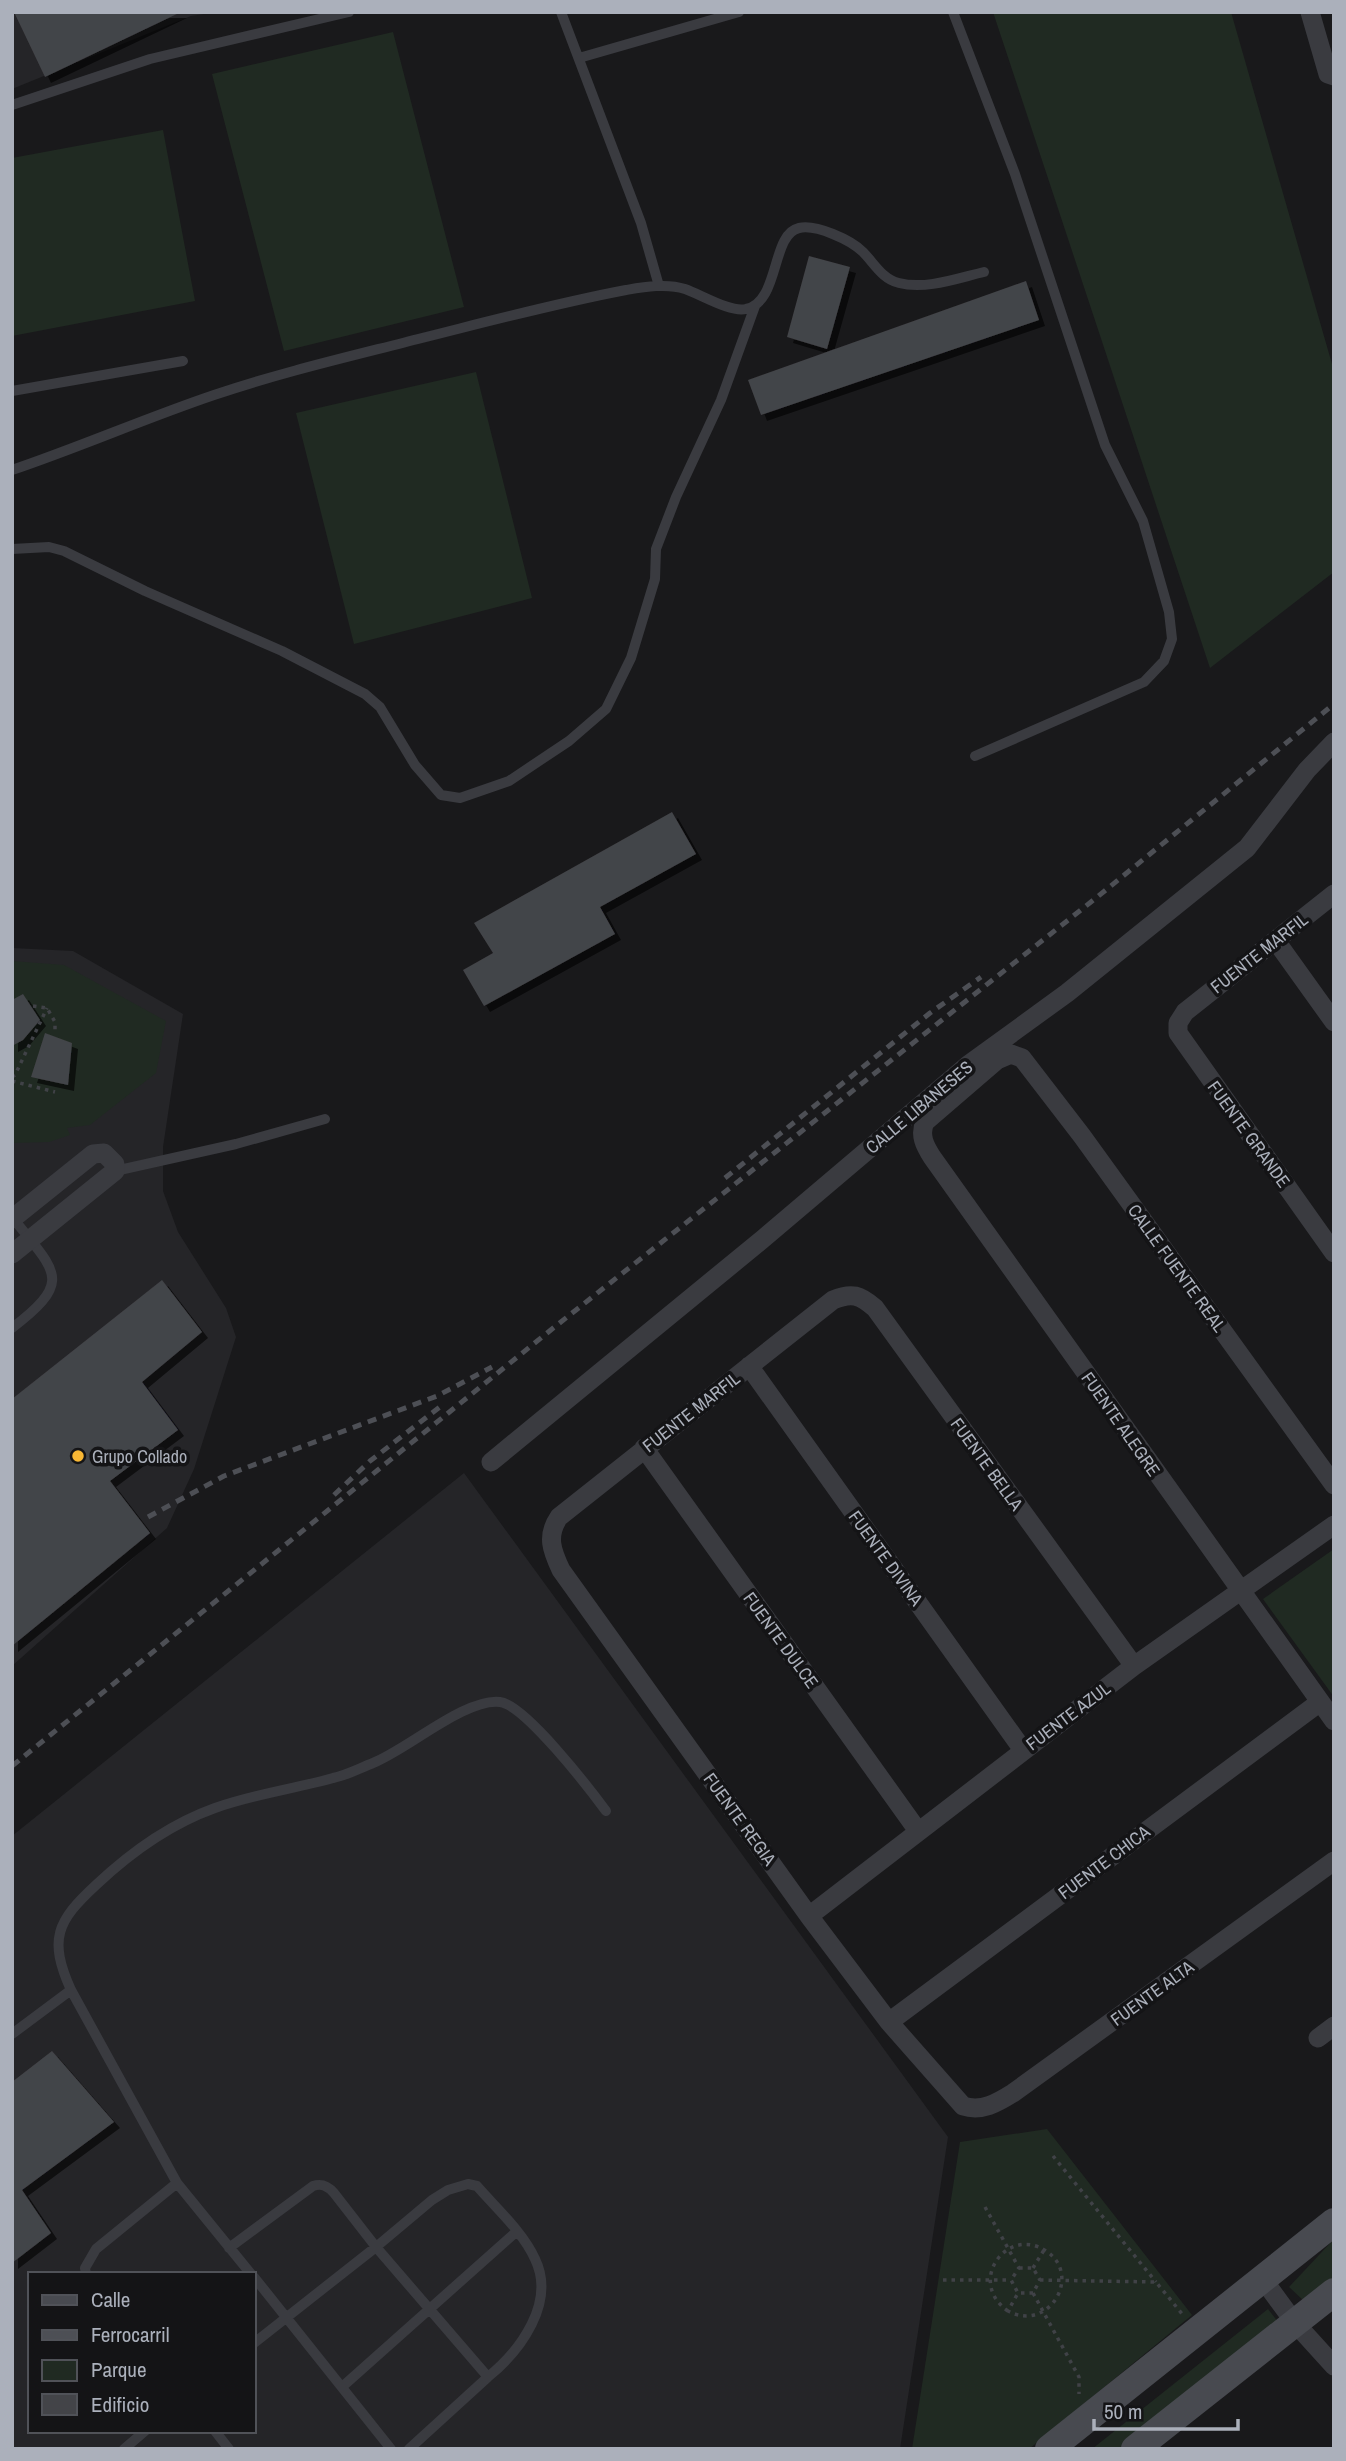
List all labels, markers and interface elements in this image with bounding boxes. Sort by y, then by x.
street label: FUENTE MARFIL [1205,907,1313,999]
street label: CALLE LIBANESES [860,1055,978,1159]
street label: FUENTE GRANDE [1202,1076,1296,1192]
street label: CALLE FUENTE REAL [1122,1199,1232,1337]
street label: FUENTE MARFIL [637,1366,745,1458]
street label: FUENTE ALEGRE [1076,1367,1166,1481]
street label: FUENTE BELLA [945,1413,1029,1516]
place label: Grupo Collado [92,1444,187,1469]
marker: Grupo Collado [70,1448,86,1464]
street label: FUENTE DIVINA [843,1505,929,1611]
street label: FUENTE DULCE [738,1587,824,1693]
street label: FUENTE AZUL [1021,1676,1115,1756]
street label: FUENTE REGIA [698,1768,782,1871]
street label: FUENTE CHICA [1053,1819,1155,1905]
street label: FUENTE ALTA [1105,1954,1199,2032]
legend [28,2272,256,2433]
text: Calle [91,2285,130,2314]
text: Ferrocarril [91,2320,170,2349]
text: Parque [91,2355,147,2384]
scale bar [1094,2388,1238,2432]
text: Edificio [91,2390,149,2419]
text: 50 m [1104,2397,1142,2426]

